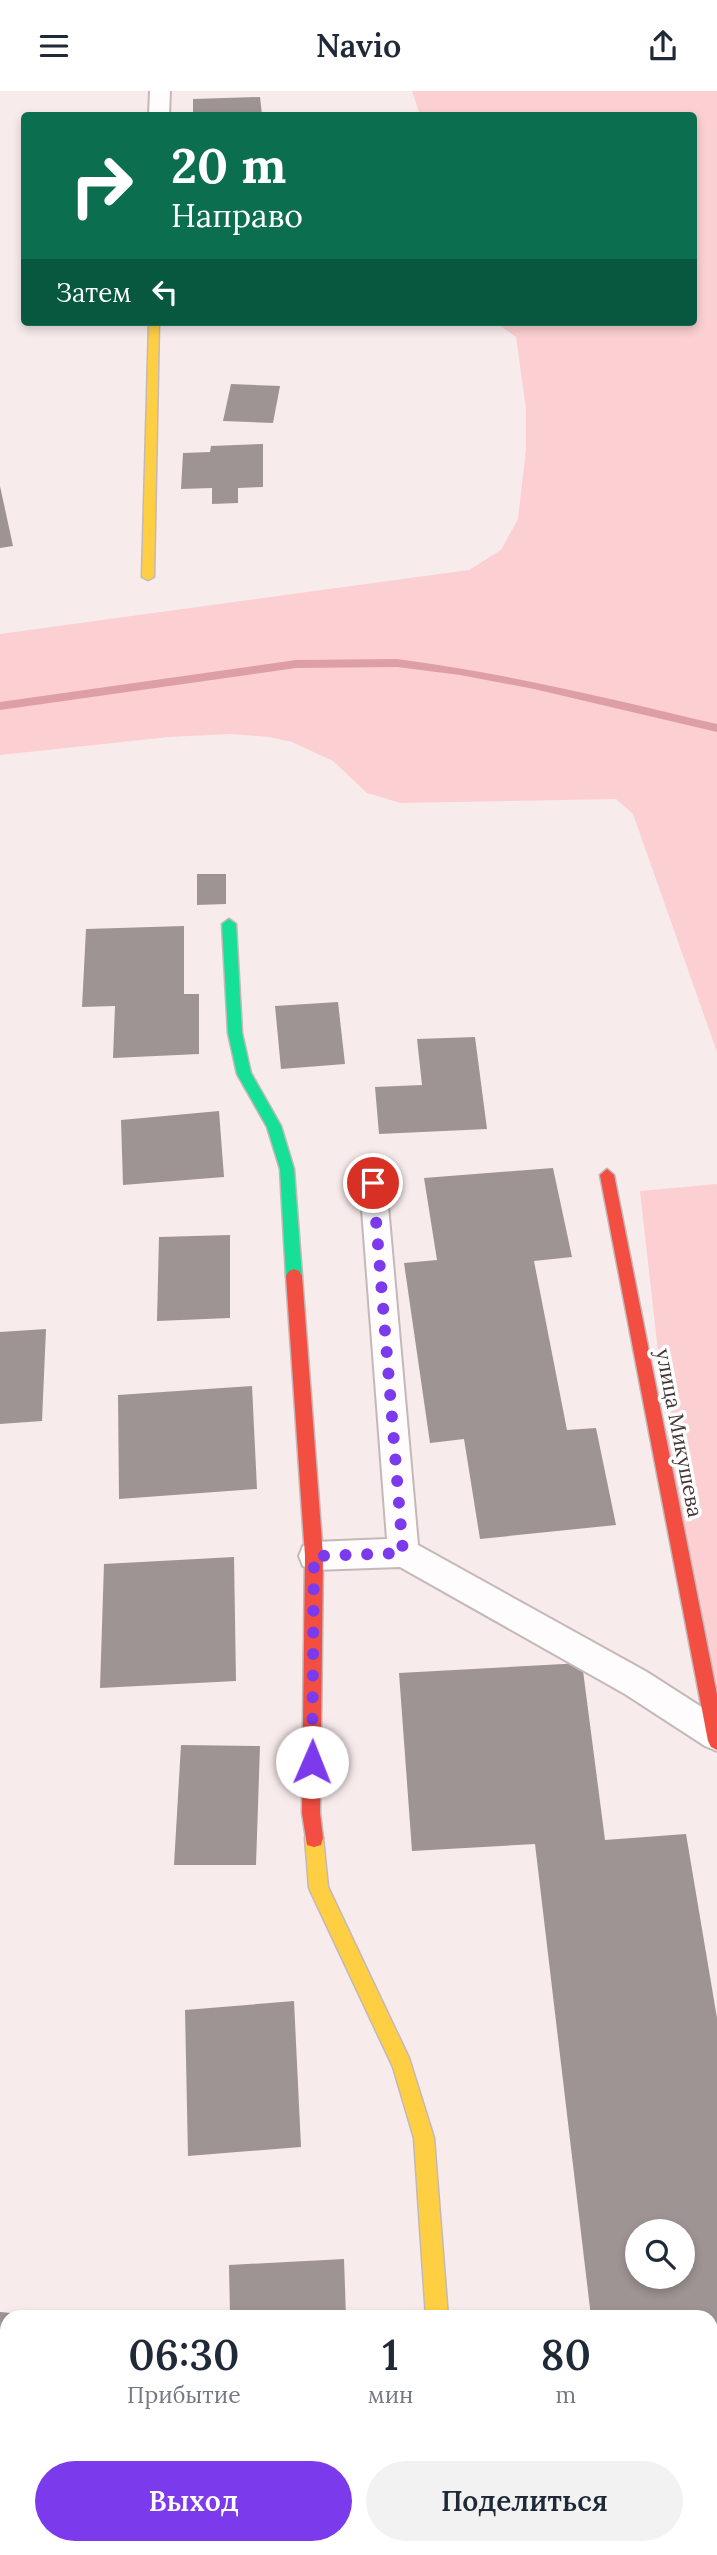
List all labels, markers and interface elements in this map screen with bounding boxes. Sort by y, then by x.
text: Navio [316,25,401,66]
icon: menu [35,27,73,65]
icon: share [644,27,682,65]
text: 20 m [171,134,286,196]
icon: right [56,140,147,231]
text: Направо [171,195,303,236]
icon: left [146,273,184,311]
text: Затем [56,276,132,309]
pin [343,1153,403,1213]
icon: arrive [354,1164,392,1202]
street label: улица Микушева [650,1346,709,1520]
position arrow [275,1725,349,1799]
map controls [625,2219,695,2289]
button: search [625,2219,695,2289]
text: 06:30 [128,2328,239,2382]
text: 1 [382,2328,399,2382]
text: 80 [541,2328,591,2382]
text: Прибытие [127,2380,241,2409]
text: мин [368,2380,413,2409]
text: m [555,2380,576,2409]
button: Выход [35,2461,352,2541]
button: Поделиться [366,2461,683,2541]

